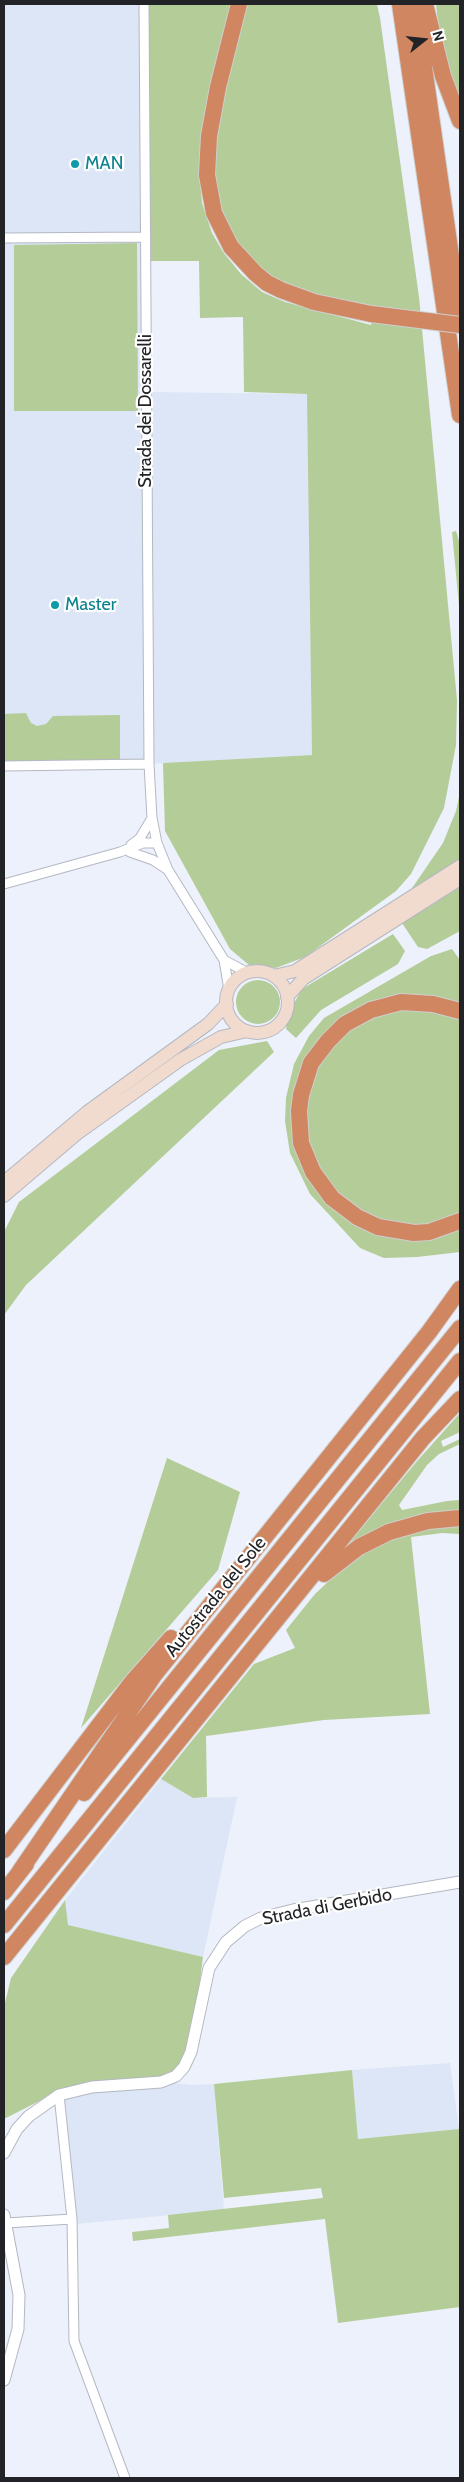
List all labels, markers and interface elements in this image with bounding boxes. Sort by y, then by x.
north arrow [399,15,449,65]
text: N [428,29,448,43]
place label: MAN [85,153,123,175]
marker: MAN [69,158,81,170]
street label: Strada dei Dossarelli [135,334,157,488]
place label: Master [65,594,116,616]
marker: Master [49,599,61,611]
street label: Autostrada del Sole [161,1533,271,1661]
street label: Strada di Gerbido [260,1884,394,1930]

